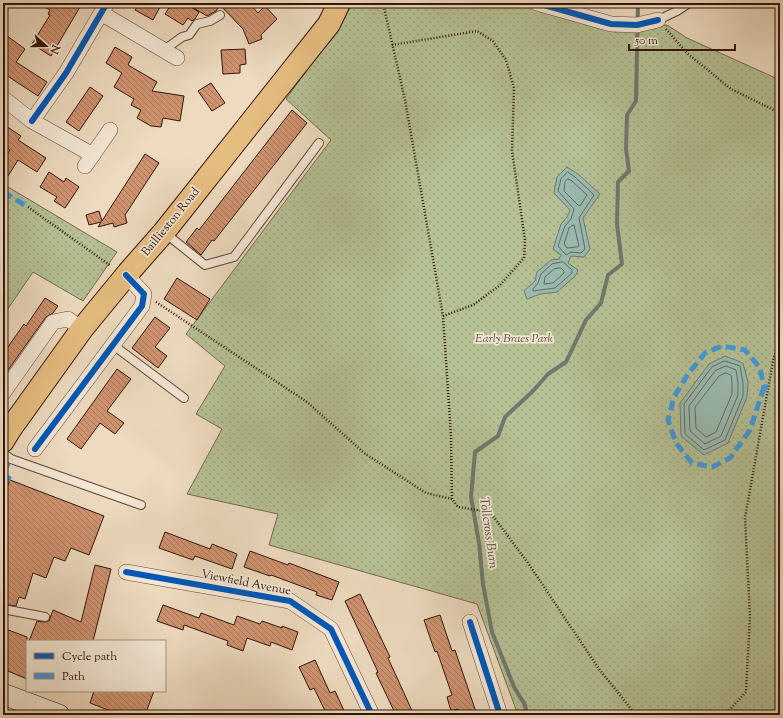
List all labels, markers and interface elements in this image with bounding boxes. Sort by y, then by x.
north arrow [26,26,66,66]
scale bar [629,26,735,52]
text: 50 m [634,32,658,50]
text: N [45,41,64,56]
street label: Baillieston Road [138,183,205,260]
park label: Early Braes Park [475,330,553,348]
water label: Tollcross Burn [474,496,502,570]
street label: Viewfield Avenue [199,565,293,601]
legend [26,640,166,692]
text: Cycle path [62,648,117,666]
text: Path [62,668,85,686]

